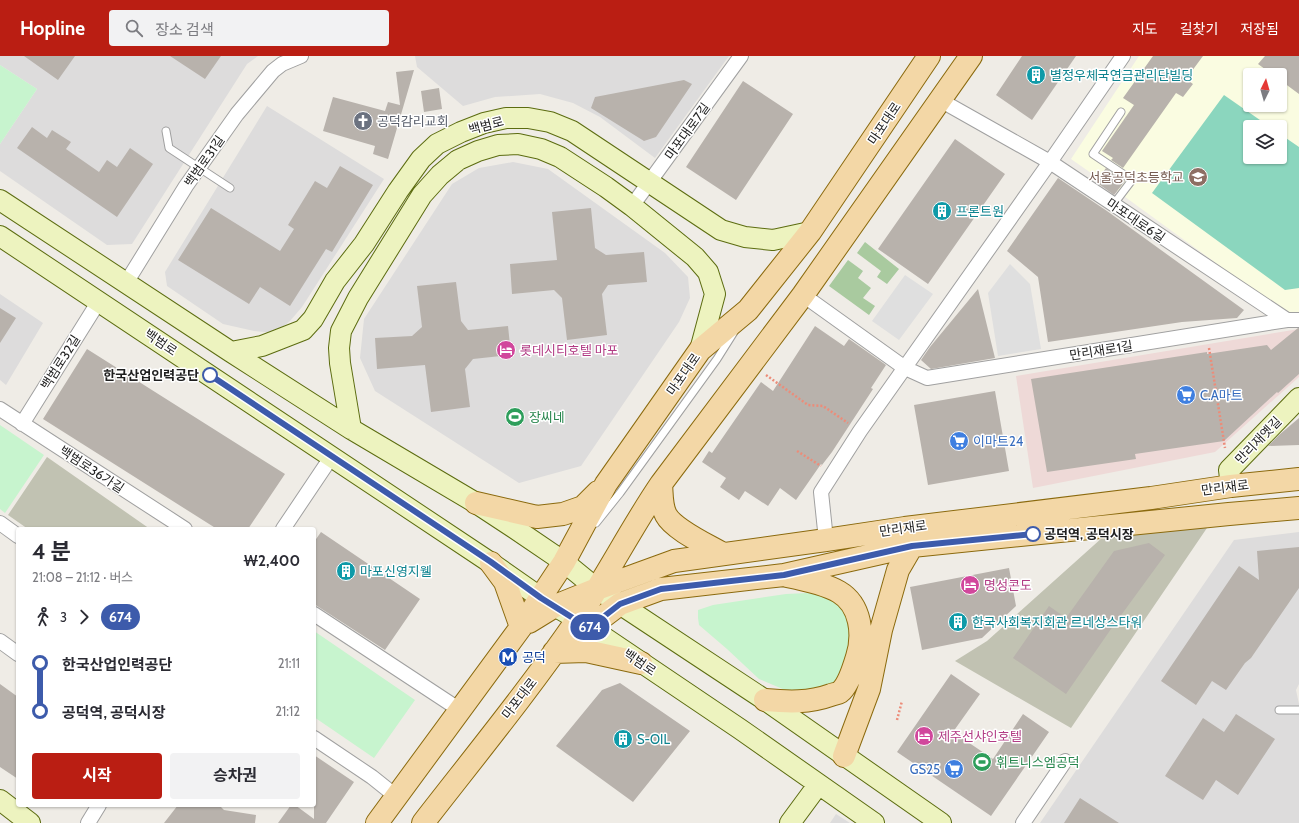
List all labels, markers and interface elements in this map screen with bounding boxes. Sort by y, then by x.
search box [109,10,389,46]
text: Hopline [20,17,85,40]
icon: search [123,17,145,39]
text: 지도 [1132,20,1158,38]
text: 길찾기 [1180,20,1218,38]
text: 저장됨 [1240,20,1279,38]
text: 장소 검색 [155,21,214,39]
building icon: 별정우체국연금관리단빌딩 [1025,64,1047,86]
place label: 별정우체국연금관리단빌딩 [1050,67,1194,83]
north arrow [1243,68,1287,112]
map controls [1243,68,1287,164]
street label: 마포대로7길 [661,99,713,163]
street label: 마포대로 [864,99,904,147]
church icon: 공덕감리교회 [352,110,374,132]
place label: 공덕감리교회 [377,113,449,129]
street label: 백범로 [467,113,505,137]
button: layers [1243,120,1287,164]
street label: 백범로31길 [180,132,228,190]
school or university icon: 서울공덕초등학교 [1187,166,1209,188]
place label: 서울공덕초등학교 [1088,169,1184,185]
street label: 마포대로6길 [1104,195,1168,245]
building icon: 프론트원 [931,200,953,222]
place label: 프론트원 [956,203,1004,219]
street label: 백범로 [142,325,180,359]
street label: 백범로32길 [37,332,83,392]
street label: 만리재로1길 [1068,337,1134,363]
hotel icon: 롯데시티호텔 마포 [495,339,517,361]
place label: 롯데시티호텔 마포 [520,342,619,358]
street label: 마포대로 [663,350,703,398]
place label: 한국산업인력공단 [103,367,199,383]
marker: 한국산업인력공단 [202,367,218,383]
supermarket icon: C.A마트 [1175,384,1197,406]
place label: C.A마트 [1200,387,1243,403]
sports icon: 장씨네 [504,406,526,428]
place label: 장씨네 [529,409,565,425]
street label: 만리재옛길 [1231,413,1285,467]
supermarket icon: 이마트24 [948,430,970,452]
place label: 이마트24 [973,433,1024,449]
street label: 백범로36가길 [57,442,127,496]
street label: 만리재로 [1200,476,1250,498]
street label: 만리재로 [878,517,928,539]
marker: 공덕역, 공덕시장 [1025,526,1041,542]
place label: 공덕역, 공덕시장 [1044,526,1134,542]
text: 4 분 [32,538,71,565]
text: ₩2,400 [244,552,300,570]
building icon: 마포신영지웰 [335,560,357,582]
place label: 마포신영지웰 [360,563,432,579]
text: 21:08 – 21:12 · 버스 [32,569,133,585]
hotel icon: 명성콘도 [959,574,981,596]
place label: 명성콘도 [984,577,1032,593]
icon: walk [32,606,54,628]
icon: forward [73,606,95,628]
text: 674 [109,608,132,626]
text: 3 [60,609,67,625]
building icon: 한국사회복지회관 르네상스타워 [947,611,969,633]
line badge: 674 [567,614,613,640]
place label: 한국사회복지회관 르네상스타워 [972,614,1142,630]
text: 674 [578,618,602,636]
street label: 백범로 [621,645,659,679]
metro station icon: 공덕 [497,646,519,668]
place label: 공덕 [522,649,546,665]
text: 21:11 [278,655,300,671]
text: 한국산업인력공단 [62,656,172,674]
street label: 마포대로 [498,674,540,722]
text: 21:12 [275,703,300,719]
text: 공덕역, 공덕시장 [62,704,165,722]
hotel icon: 제주선샤인호텔 [913,725,935,747]
building icon: S-OIL [612,728,634,750]
place label: 제주선샤인호텔 [938,728,1022,744]
place label: S-OIL [637,731,670,747]
sports icon: 휘트니스엠공덕 [971,751,993,773]
button: 시작 [32,753,162,799]
button: 승차권 [170,753,300,799]
place label: 휘트니스엠공덕 [996,754,1080,770]
supermarket icon: GS25 [943,758,965,780]
place label: GS25 [910,761,940,777]

